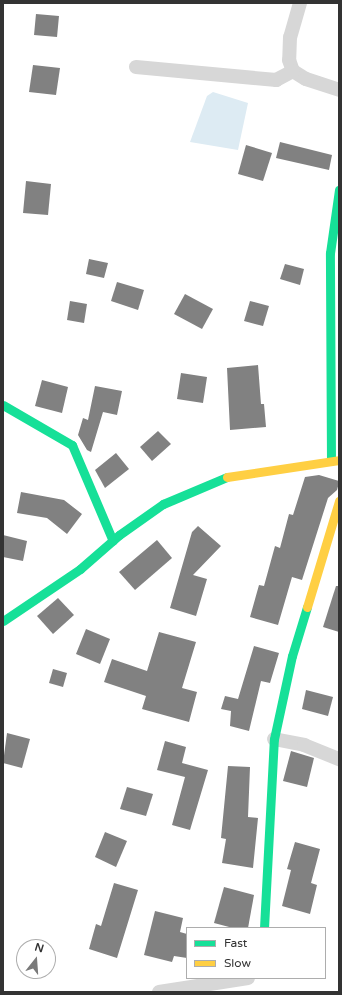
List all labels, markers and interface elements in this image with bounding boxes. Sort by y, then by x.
legend [186,927,326,979]
text: Fast [224,936,247,950]
north arrow [16,939,56,979]
text: N [33,940,45,956]
text: Slow [224,956,251,970]

